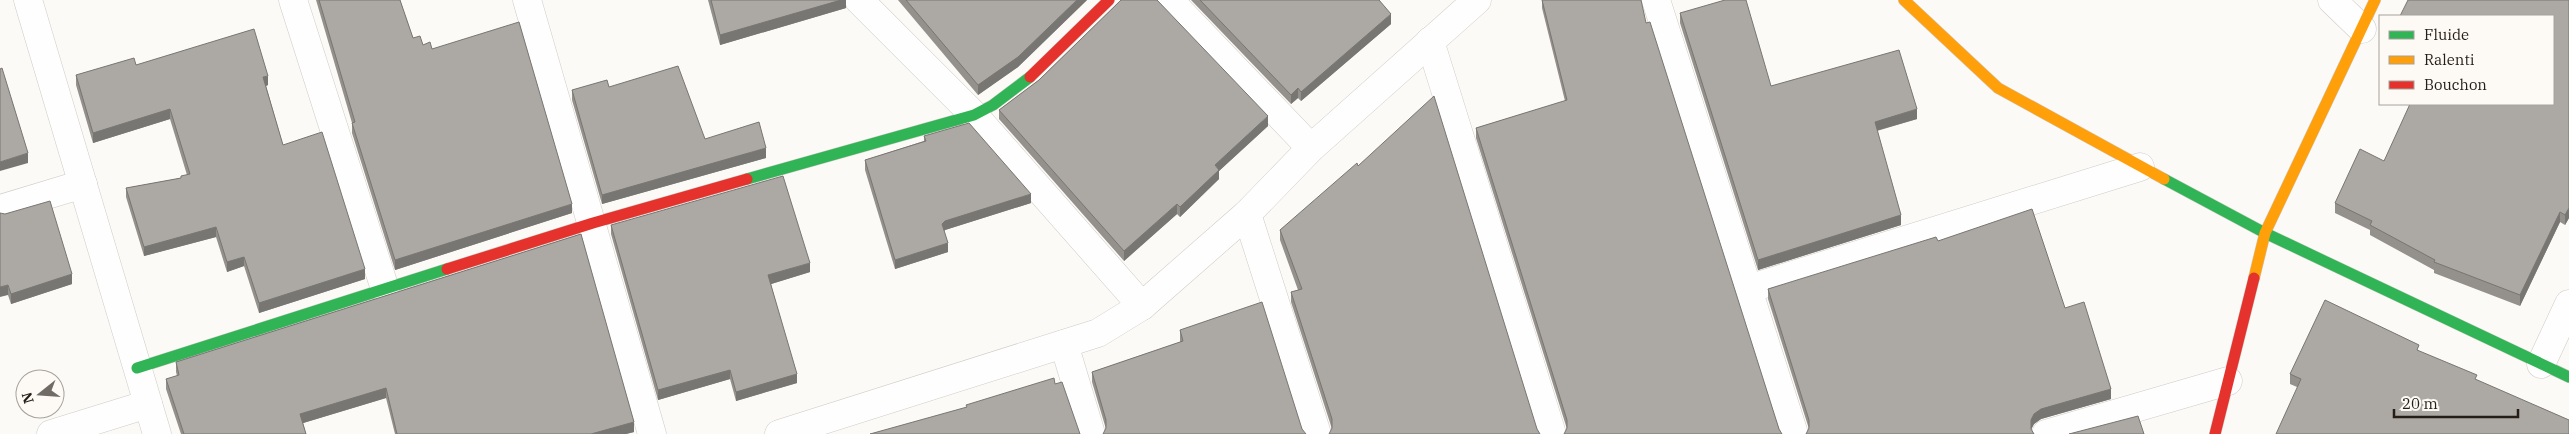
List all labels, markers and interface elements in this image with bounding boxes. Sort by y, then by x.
legend [2379,15,2554,105]
text: Fluide [2424,25,2469,44]
text: Ralenti [2424,50,2475,69]
text: Bouchon [2424,75,2487,94]
north arrow [15,369,65,419]
scale bar [2394,386,2518,418]
text: N [17,390,38,406]
text: 20 m [2402,394,2438,413]

